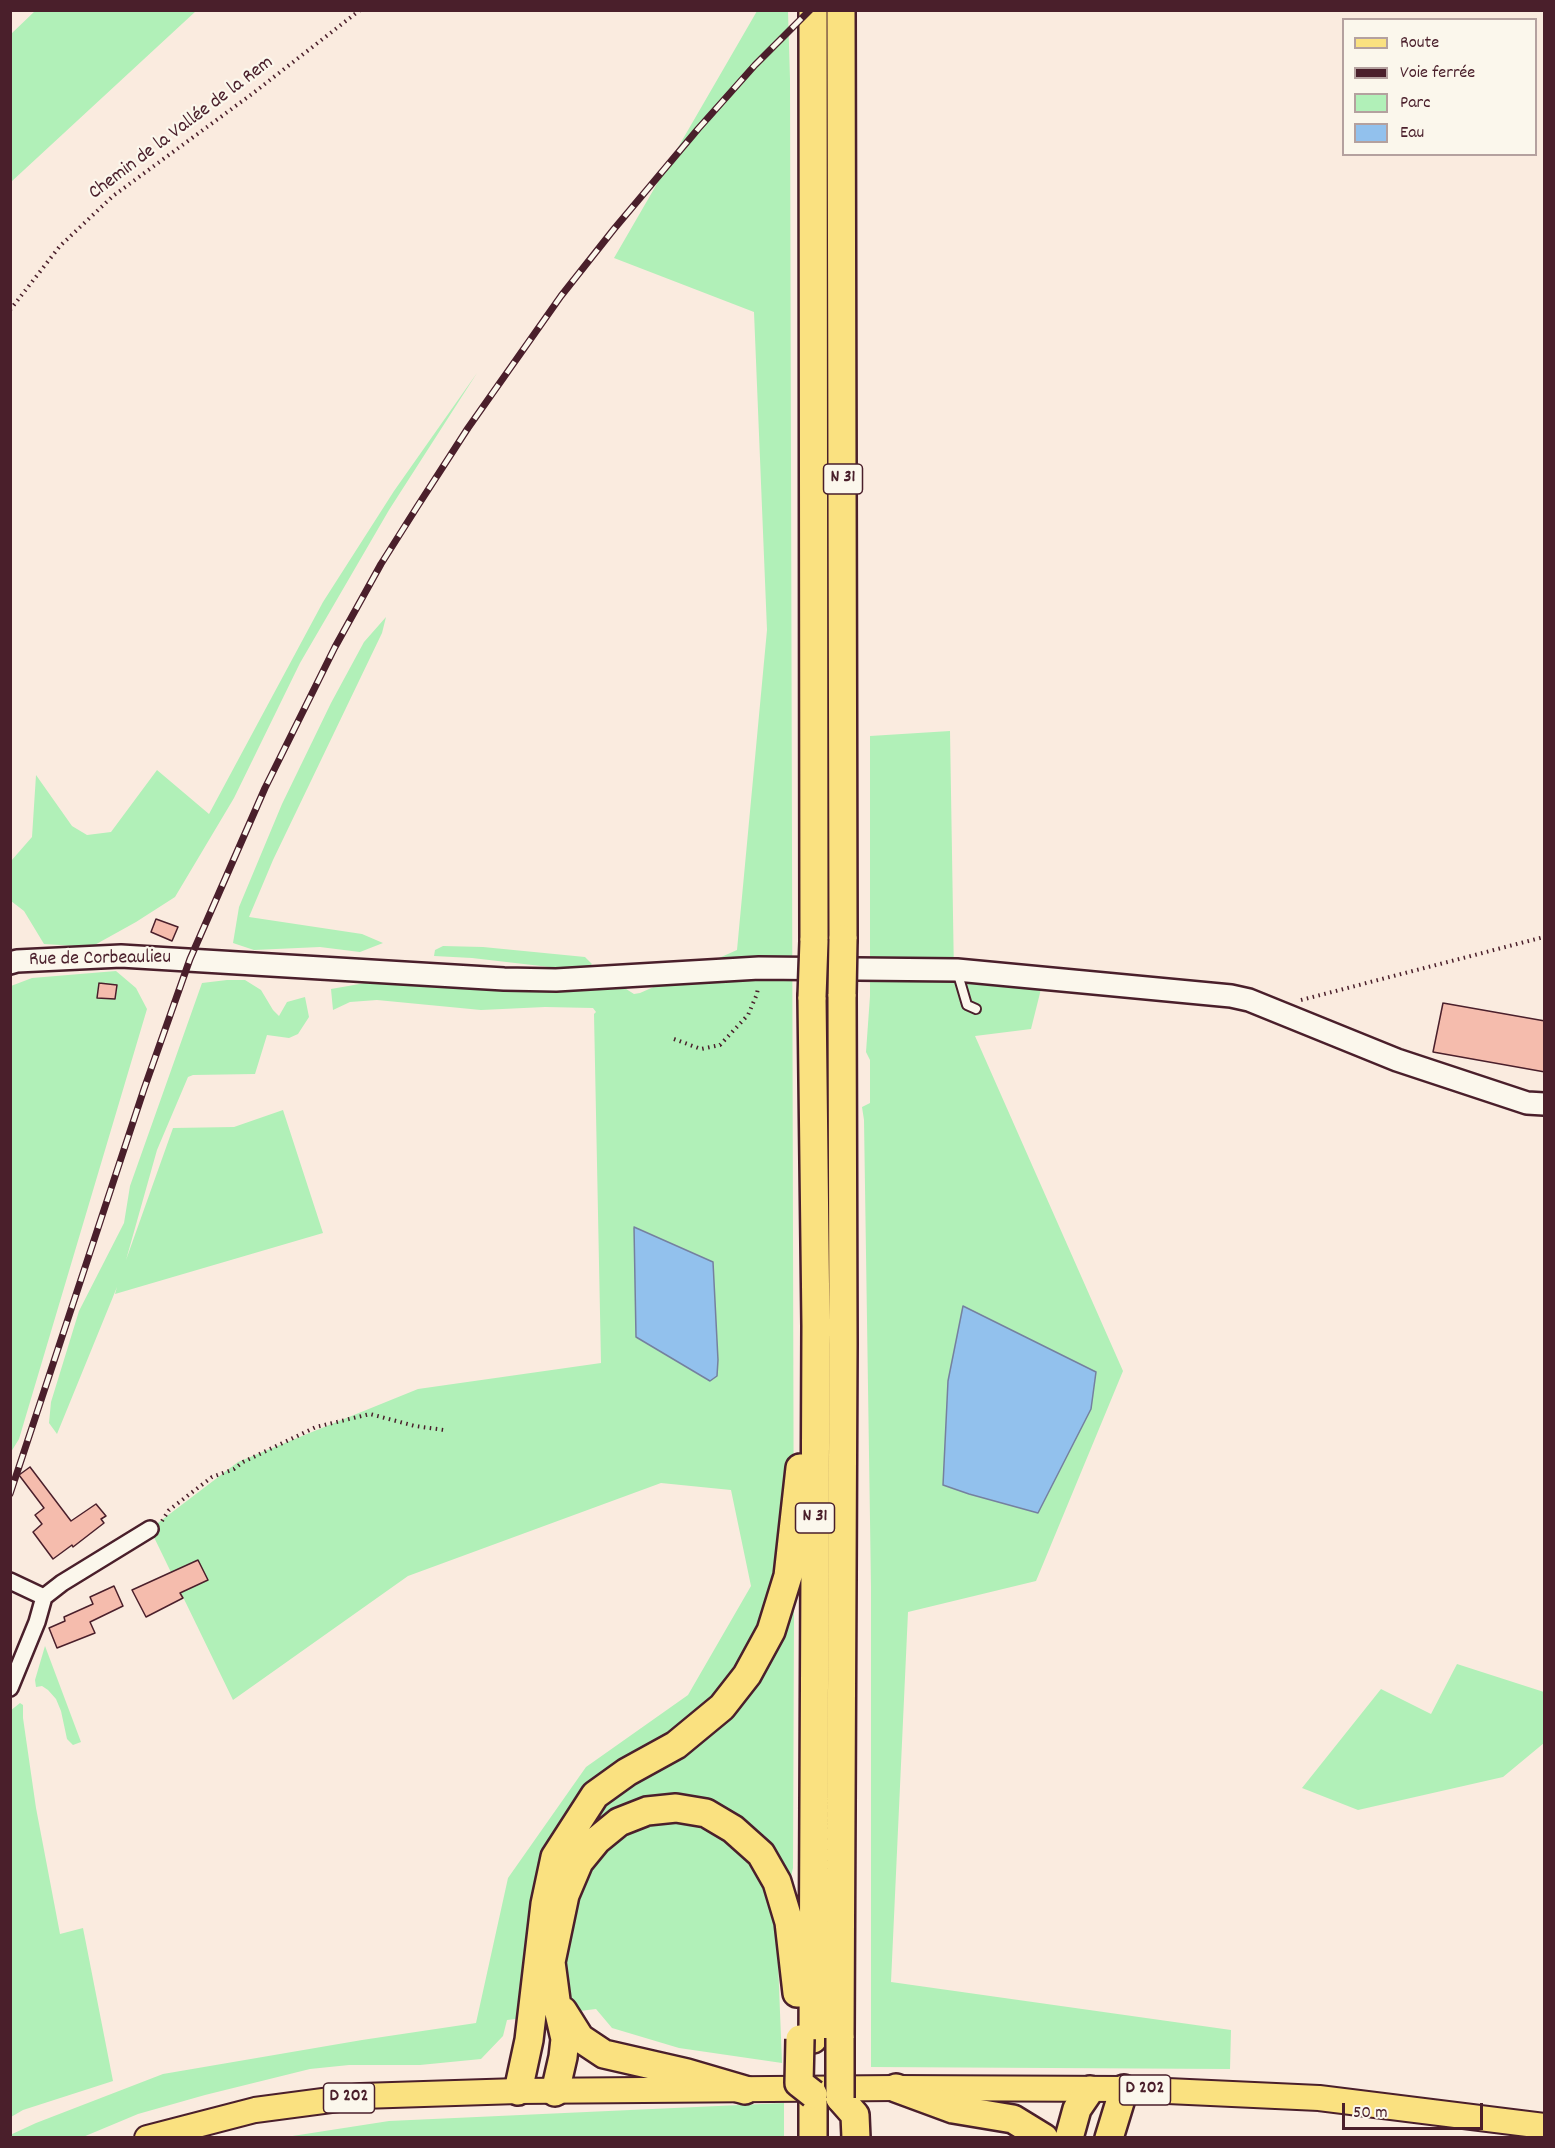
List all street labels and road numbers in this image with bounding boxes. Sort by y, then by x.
street label: Chemin de la Vallée de la Rem [85,52,279,206]
road number: N 31 [824,464,862,494]
street label: Rue de Corbeaulieu [29,947,171,973]
road number: N 31 [796,1503,834,1533]
road number: D 202 [1120,2075,1170,2105]
road number: D 202 [324,2083,374,2113]

